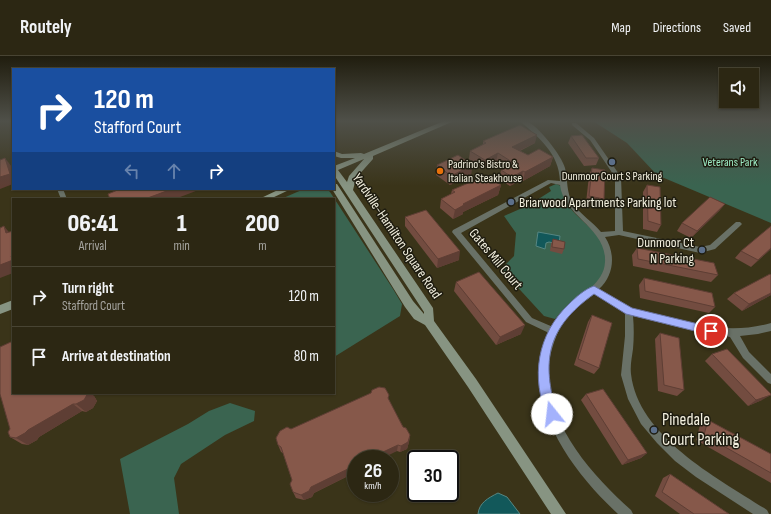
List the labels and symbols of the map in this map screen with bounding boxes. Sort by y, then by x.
park label: Veterans Park [703,155,758,170]
place label: Padrino's Bistro & Italian Steakhouse [448,157,522,186]
marker: Dunmoor Court S Parking [607,157,617,167]
marker: Padrino's Bistro & Italian Steakhouse [435,166,445,176]
place label: Dunmoor Court S Parking [562,169,663,184]
street label: Yardville-Hamilton Square Road [349,170,445,302]
place label: Briarwood Apartments Parking lot [519,194,677,211]
marker: Briarwood Apartments Parking lot [506,197,516,207]
street label: Gates Mill Court [466,225,526,293]
place label: Dunmoor Ct N Parking [637,234,694,267]
marker: Dunmoor Ct N Parking [697,245,707,255]
pin [694,314,728,348]
position arrow [531,393,573,435]
place label: Pinedale Court Parking [662,410,740,450]
marker: Pinedale Court Parking [649,425,659,435]
speed limit sign: 30 [407,450,459,502]

